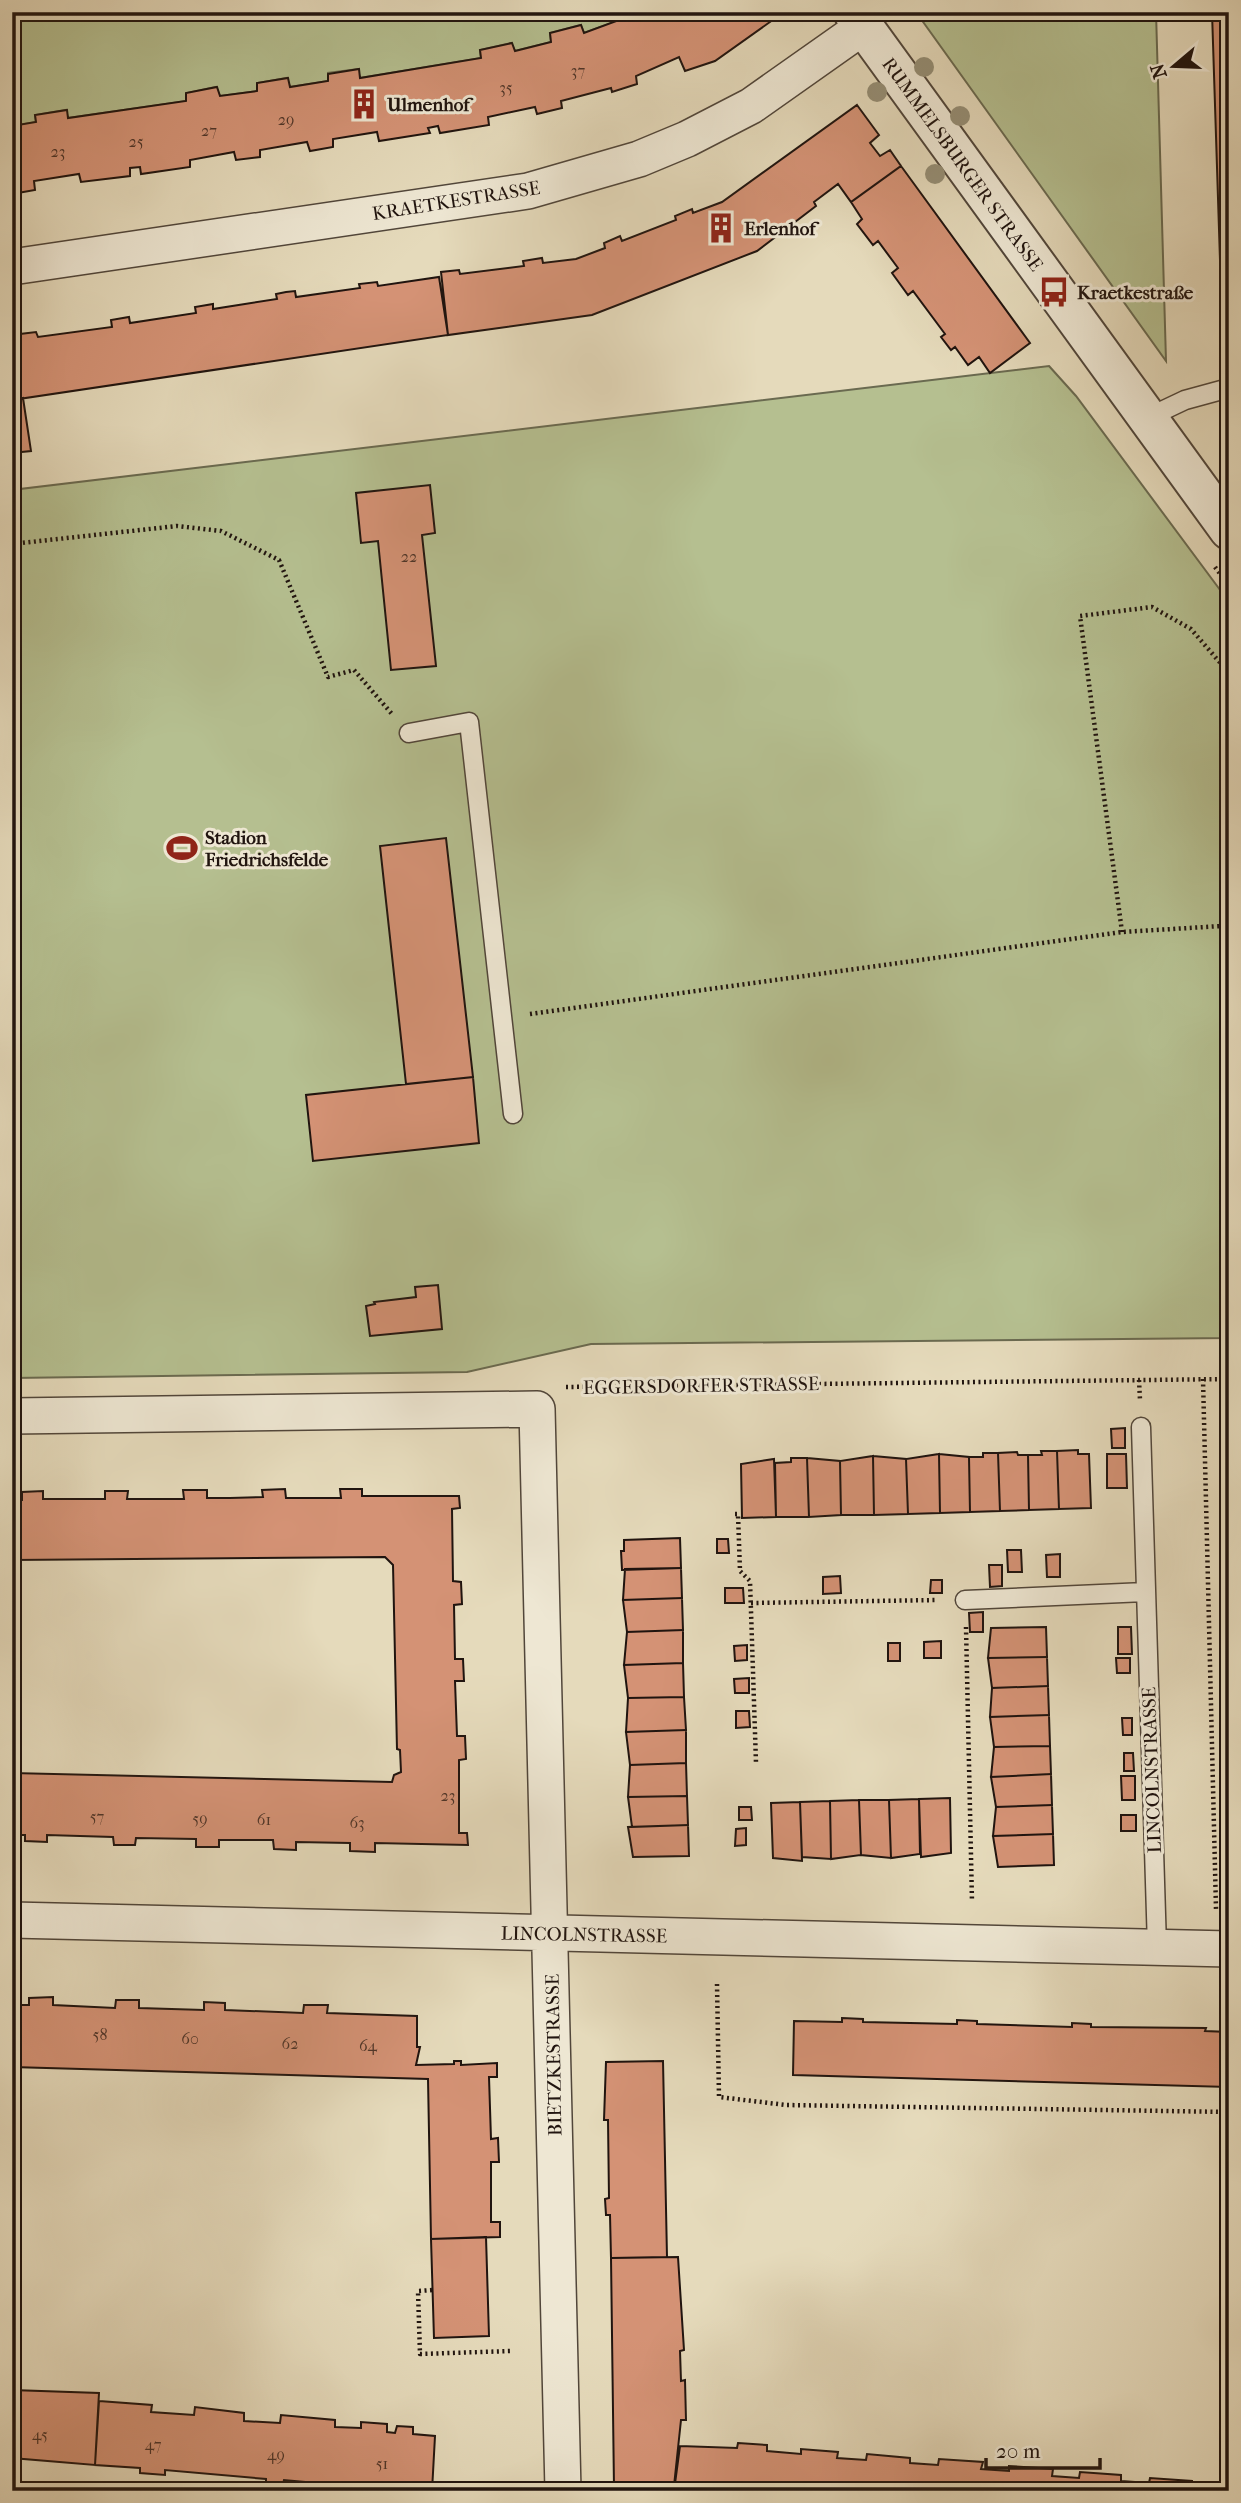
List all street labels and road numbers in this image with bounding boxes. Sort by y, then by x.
street label: RUMMELSBURGER STRASSE [877,54,1047,276]
street label: KRAETKESTRASSE [371,177,542,225]
street label: EGGERSDORFER STRASSE [583,1373,820,1399]
street label: LINCOLNSTRASSE [1138,1686,1166,1853]
street label: LINCOLNSTRASSE [501,1923,668,1947]
street label: BIETZKESTRASSE [542,1973,566,2136]

